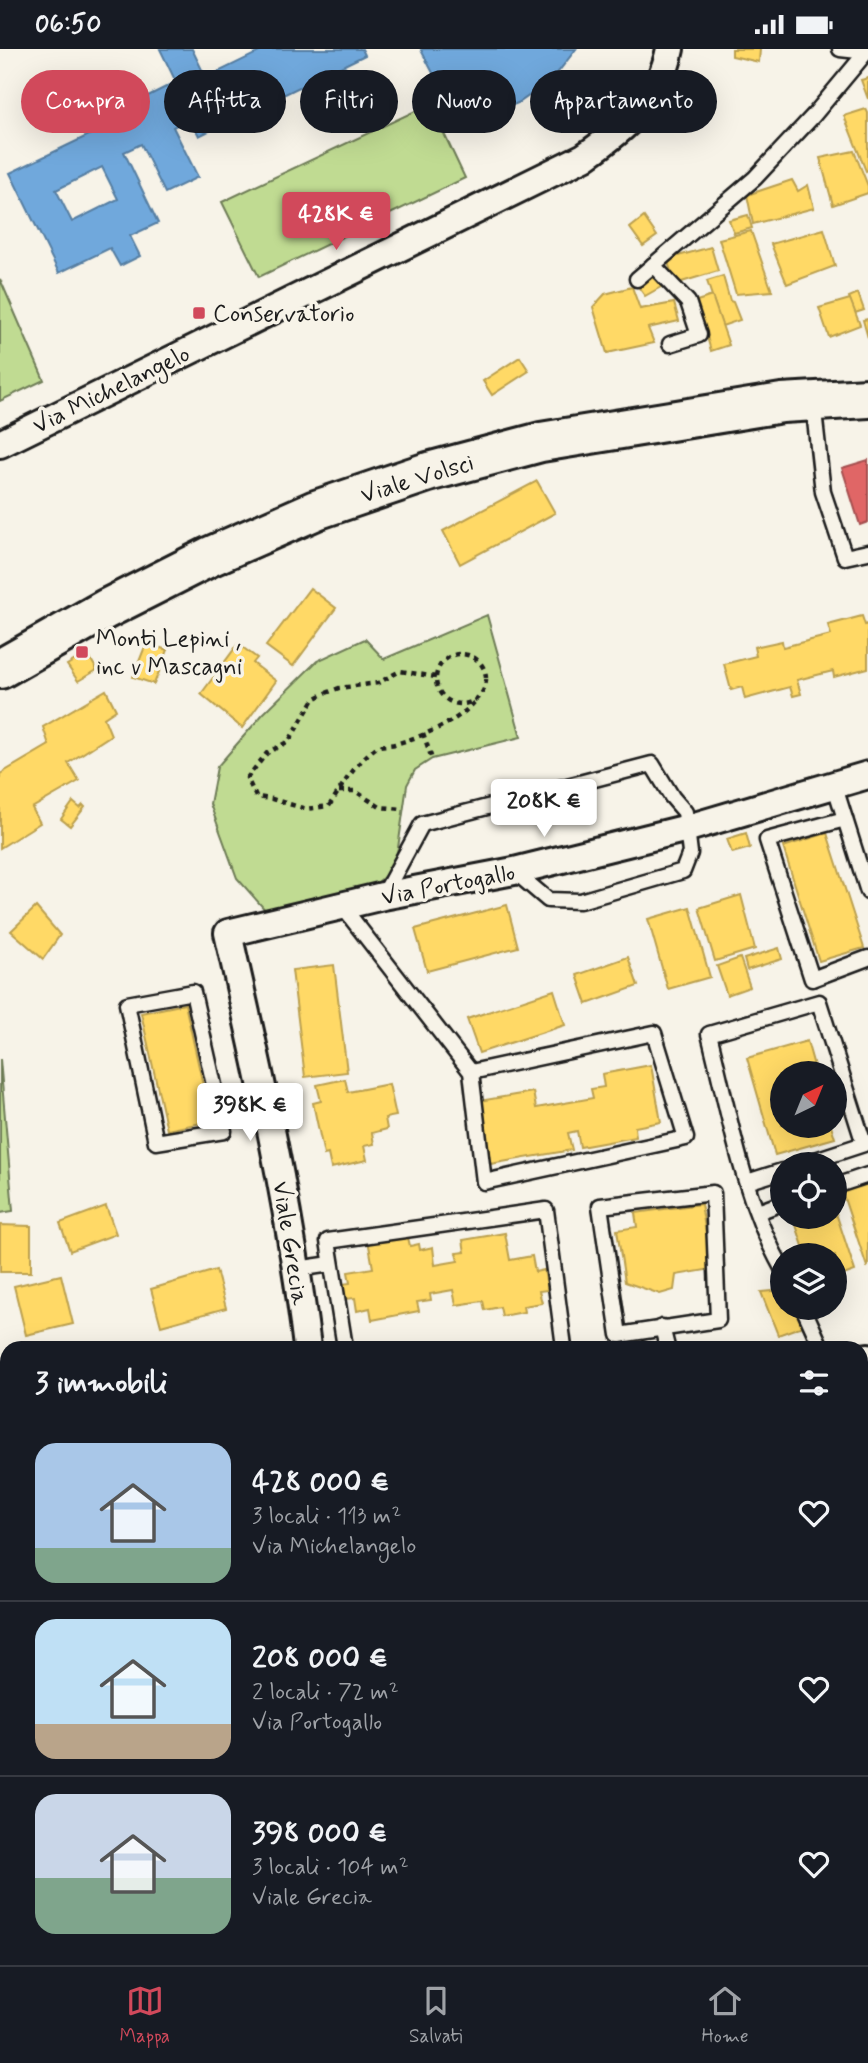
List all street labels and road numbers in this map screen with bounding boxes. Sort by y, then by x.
street label: Via Michelangelo [28,339,196,444]
street label: Viale Volsci [357,448,478,511]
street label: Via Portogallo [379,857,518,914]
street label: Viale Grecia [264,1179,315,1308]

